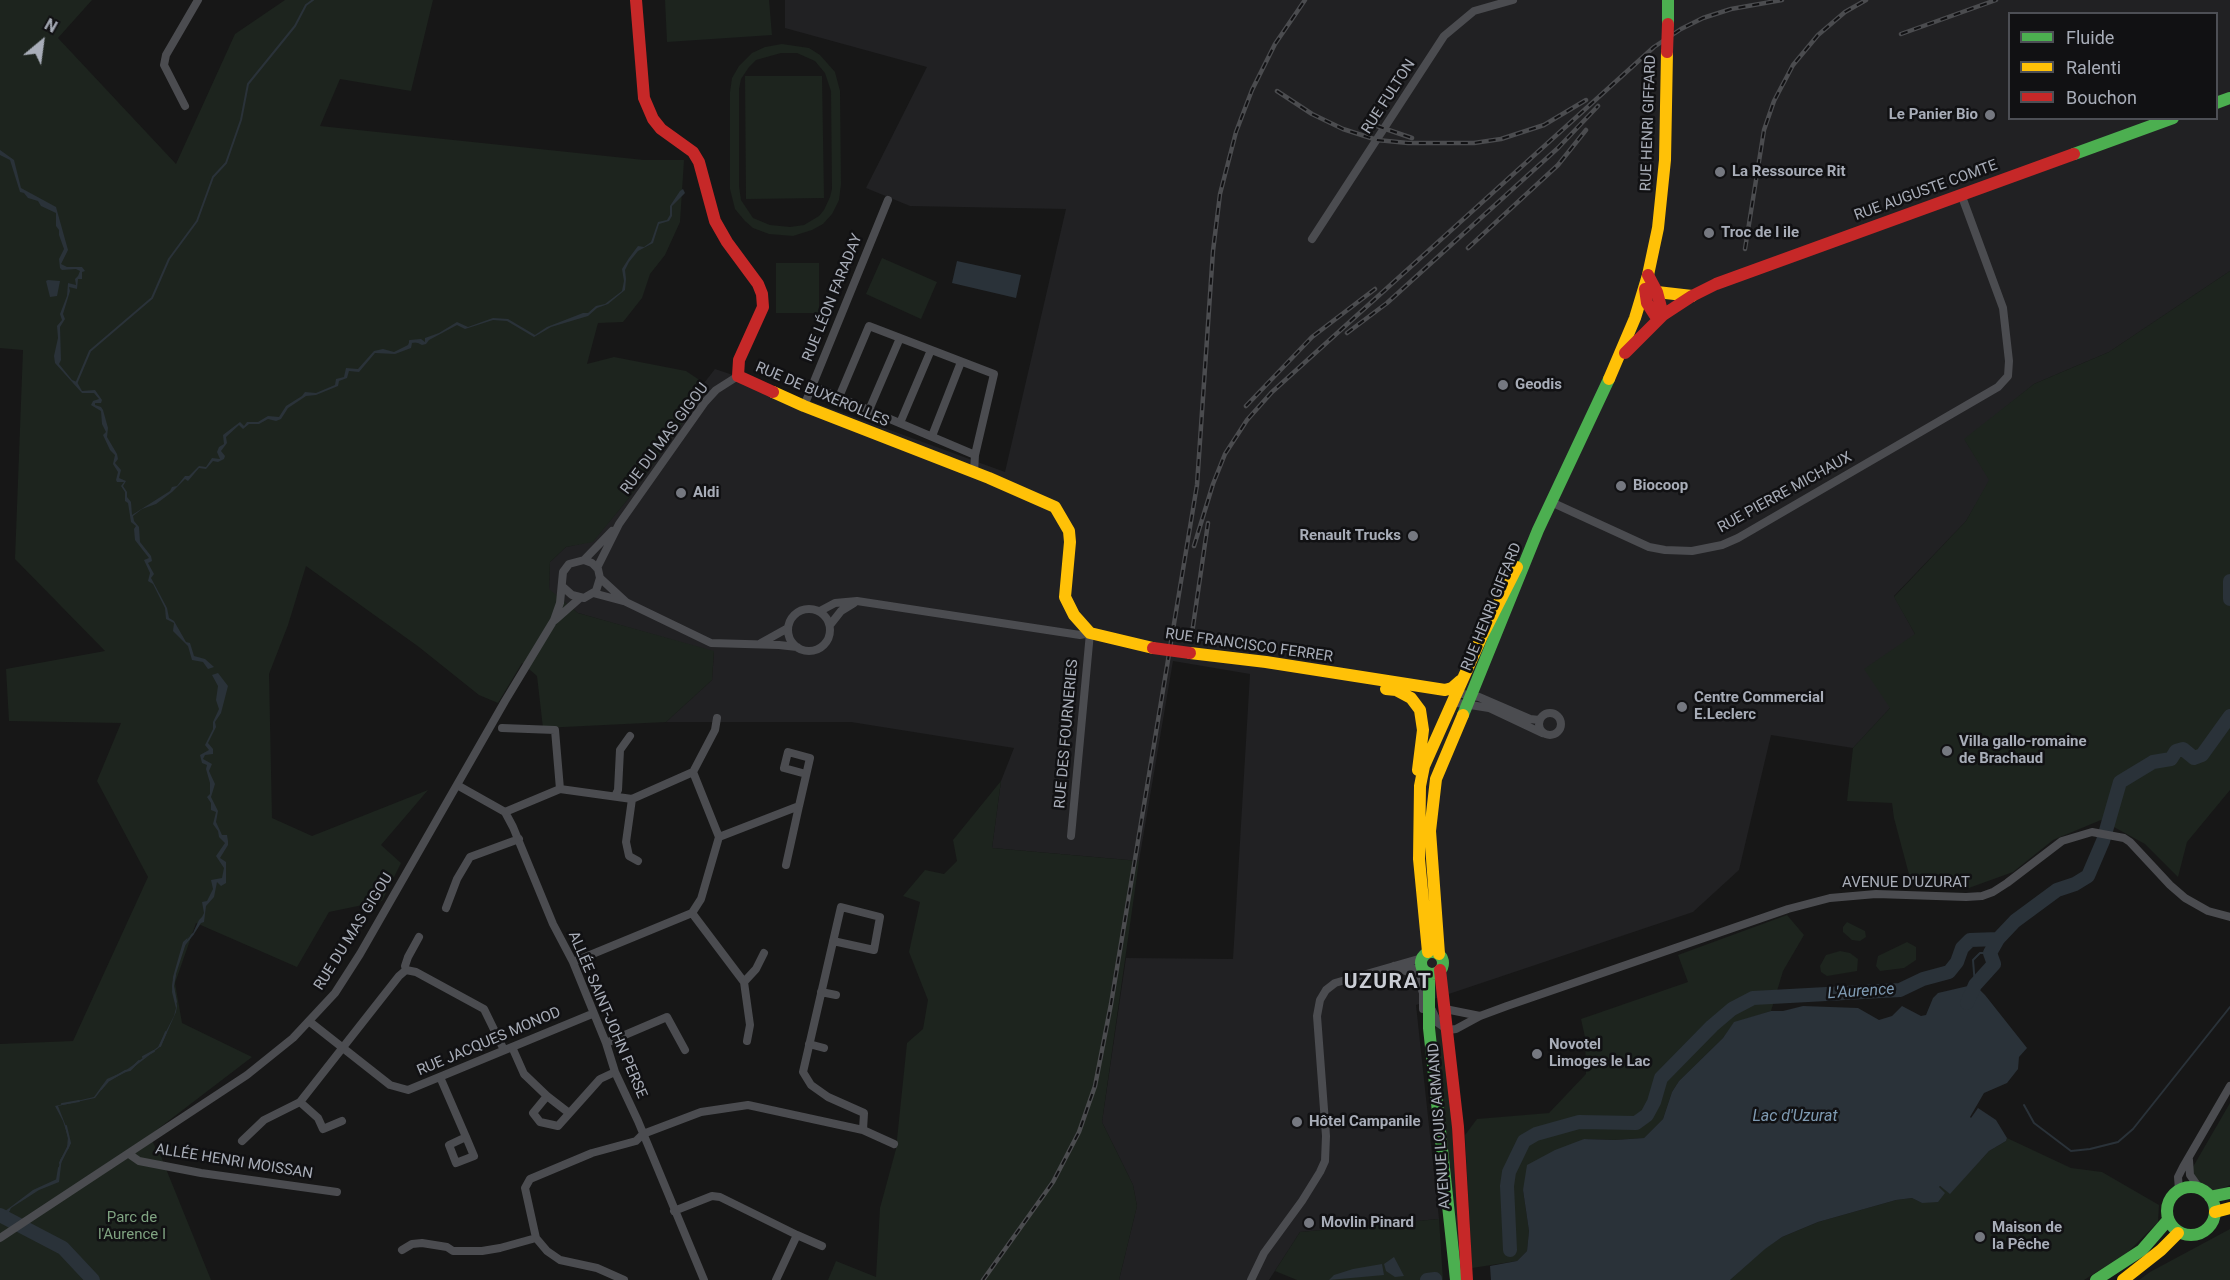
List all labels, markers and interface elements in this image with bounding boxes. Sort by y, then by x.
north arrow [12,12,72,72]
legend [2008,12,2218,120]
text: N [41,15,61,37]
text: Fluide [2066,27,2114,48]
street label: RUE HENRI GIFFARD [1638,54,1660,192]
street label: RUE FULTON [1358,56,1420,138]
text: Ralenti [2066,57,2121,78]
text: Bouchon [2066,87,2137,108]
place label: Le Panier Bio [1889,106,1978,124]
marker: Le Panier Bio [1983,108,1997,122]
street label: RUE AUGUSTE COMTE [1852,157,2000,225]
place label: La Ressource Rit [1732,163,1846,181]
marker: La Ressource Rit [1713,165,1727,179]
place label: Troc de l ile [1721,224,1799,242]
marker: Troc de l ile [1702,226,1716,240]
street label: RUE LÉON FARADAY [799,231,867,365]
street label: RUE DE BUXEROLLES [752,359,892,431]
place label: Geodis [1515,376,1562,394]
marker: Geodis [1496,378,1510,392]
street label: RUE DU MAS GIGOU [617,380,713,498]
street label: RUE PIERRE MICHAUX [1715,449,1855,537]
place label: Biocoop [1633,477,1688,495]
marker: Biocoop [1614,479,1628,493]
place label: Aldi [693,484,719,502]
marker: Aldi [674,486,688,500]
place label: Renault Trucks [1299,527,1401,545]
marker: Renault Trucks [1406,529,1420,543]
street label: RUE HENRI GIFFARD [1458,540,1526,674]
street label: RUE FRANCISCO FERRER [1164,625,1334,667]
street label: RUE DES FOURNERIES [1052,659,1082,809]
place label: Centre Commercial E.Leclerc [1694,689,1824,724]
marker: Centre Commercial E.Leclerc [1675,700,1689,714]
place label: Villa gallo-romaine de Brachaud [1959,733,2087,768]
marker: Villa gallo-romaine de Brachaud [1940,744,1954,758]
street label: RUE DU MAS GIGOU [311,870,397,994]
street label: AVENUE D'UZURAT [1842,874,1970,892]
street label: ALLÉE SAINT-JOHN PERSE [564,929,650,1101]
district label: UZURAT [1344,970,1432,996]
water label: L'Aurence [1827,980,1895,1004]
street label: RUE JACQUES MONOD [414,1004,564,1080]
place label: Novotel Limoges le Lac [1549,1036,1650,1071]
street label: AVENUE LOUIS ARMAND [1425,1042,1455,1210]
marker: Novotel Limoges le Lac [1530,1047,1544,1061]
water label: Lac d'Uzurat [1752,1107,1838,1127]
place label: Hôtel Campanile [1309,1113,1421,1131]
marker: Hôtel Campanile [1290,1115,1304,1129]
street label: ALLÉE HENRI MOISSAN [154,1141,314,1183]
park label: Parc de l'Aurence I [98,1209,166,1244]
place label: Movlin Pinard [1321,1214,1414,1232]
marker: Movlin Pinard [1302,1216,1316,1230]
place label: Maison de la Pêche [1992,1219,2062,1254]
marker: Maison de la Pêche [1973,1230,1987,1244]

